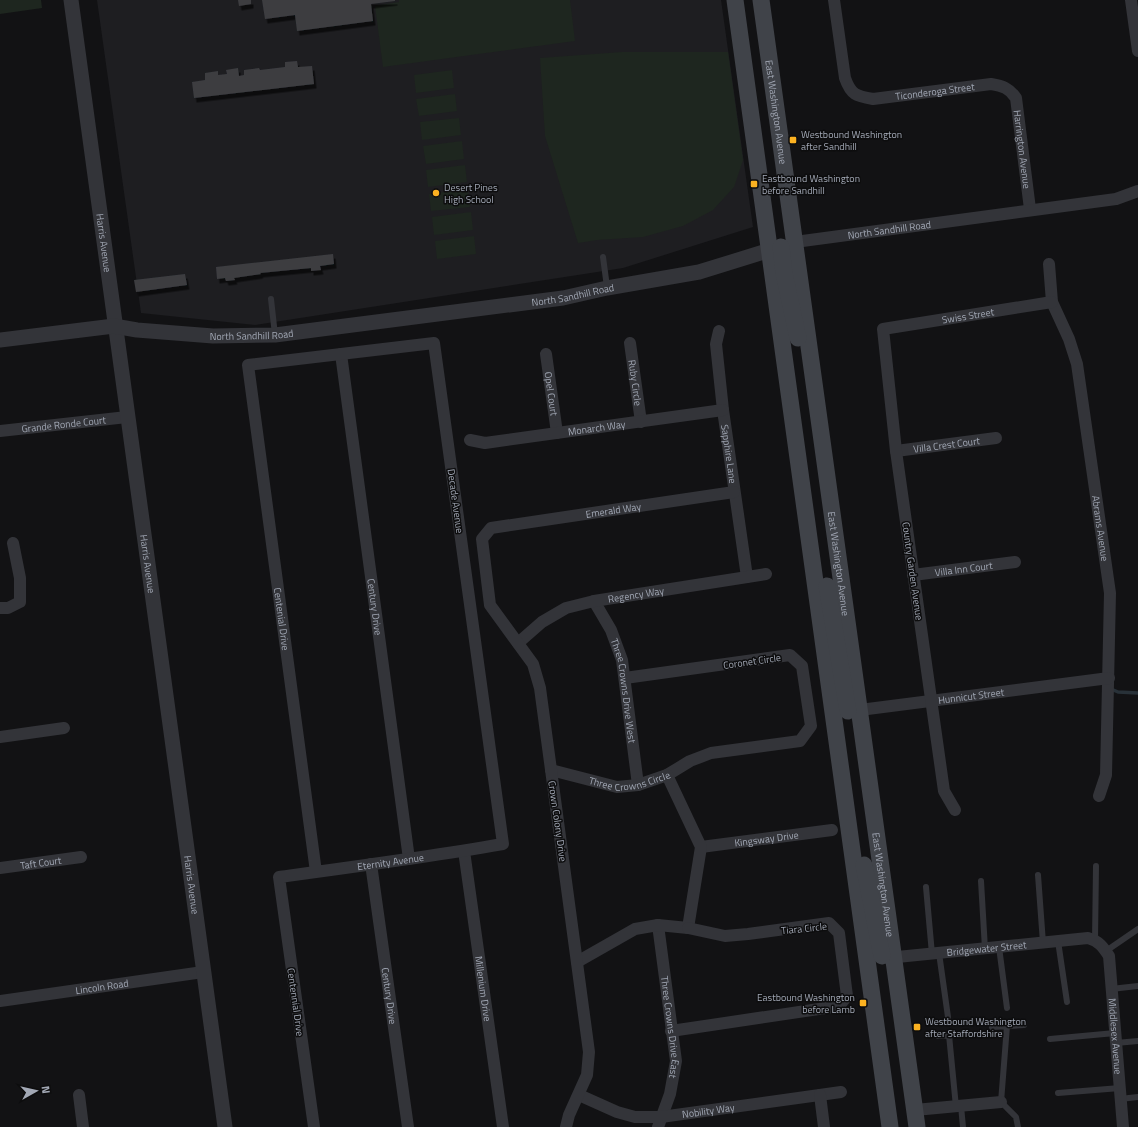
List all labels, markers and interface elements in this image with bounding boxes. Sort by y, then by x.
street label: East Washington Avenue [761,59,791,165]
street label: Ticonderoga Street [894,79,976,104]
street label: Harrington Avenue [1010,109,1034,190]
place label: Westbound Washington after Sandhill [801,127,902,154]
marker: Westbound Washington after Sandhill [788,135,798,145]
place label: Eastbound Washington before Sandhill [762,171,860,198]
marker: Eastbound Washington before Sandhill [749,179,759,189]
place label: Desert Pines High School [444,180,498,207]
marker: Desert Pines High School [431,188,441,198]
street label: Harris Avenue [92,213,115,273]
street label: North Sandhill Road [847,217,932,243]
street label: North Sandhill Road [531,280,615,310]
street label: Swiss Street [941,304,996,327]
street label: North Sandhill Road [210,326,294,344]
street label: Ruby Circle [624,359,646,407]
street label: Opel Court [541,371,562,417]
street label: Grande Ronde Court [21,412,107,437]
street label: Monarch Way [567,417,627,439]
street label: Sapphire Lane [717,423,740,484]
street label: Villa Crest Court [912,433,981,457]
street label: Decade Avenue [444,468,467,534]
street label: Abrams Avenue [1088,494,1112,562]
street label: Emerald Way [585,499,642,522]
street label: East Washington Avenue [824,511,853,617]
street label: Country Garden Avenue [898,521,927,621]
street label: Harris Avenue [136,534,159,594]
street label: Villa Inn Court [934,558,994,580]
street label: Century Drive [363,578,386,636]
street label: Regency Way [607,583,665,607]
street label: Centenial Drive [270,587,293,651]
street label: Three Crowns Drive West [607,636,640,744]
street label: Coronet Circle [722,650,782,673]
street label: Hunnicut Street [937,684,1005,708]
street label: Three Crowns Circle [587,768,673,795]
street label: Crown Colony Drive [544,780,571,863]
street label: Kingsway Drive [734,827,799,851]
street label: East Washington Avenue [868,832,898,938]
street label: Eternity Avenue [356,850,425,874]
street label: Taft Court [19,853,63,873]
street label: Harris Avenue [180,855,203,915]
street label: Tiara Circle [780,919,828,938]
street label: Bridgewater Street [946,937,1028,960]
street label: Millenium Drive [471,955,495,1022]
street label: Century Drive [378,966,400,1025]
street label: Centennial Drive [283,967,308,1037]
street label: Three Crowns Drive East [657,975,683,1080]
street label: Lincoln Road [74,976,130,998]
place label: Eastbound Washington before Lamb [757,990,855,1017]
marker: Eastbound Washington before Lamb [858,998,868,1008]
street label: Middlesex Avenue [1104,998,1126,1075]
place label: Westbound Washington after Staffordshire [925,1014,1026,1041]
marker: Westbound Washington after Staffordshire [912,1022,922,1032]
north arrow [16,1071,56,1111]
text: N [37,1085,54,1094]
street label: Nobility Way [681,1100,736,1122]

